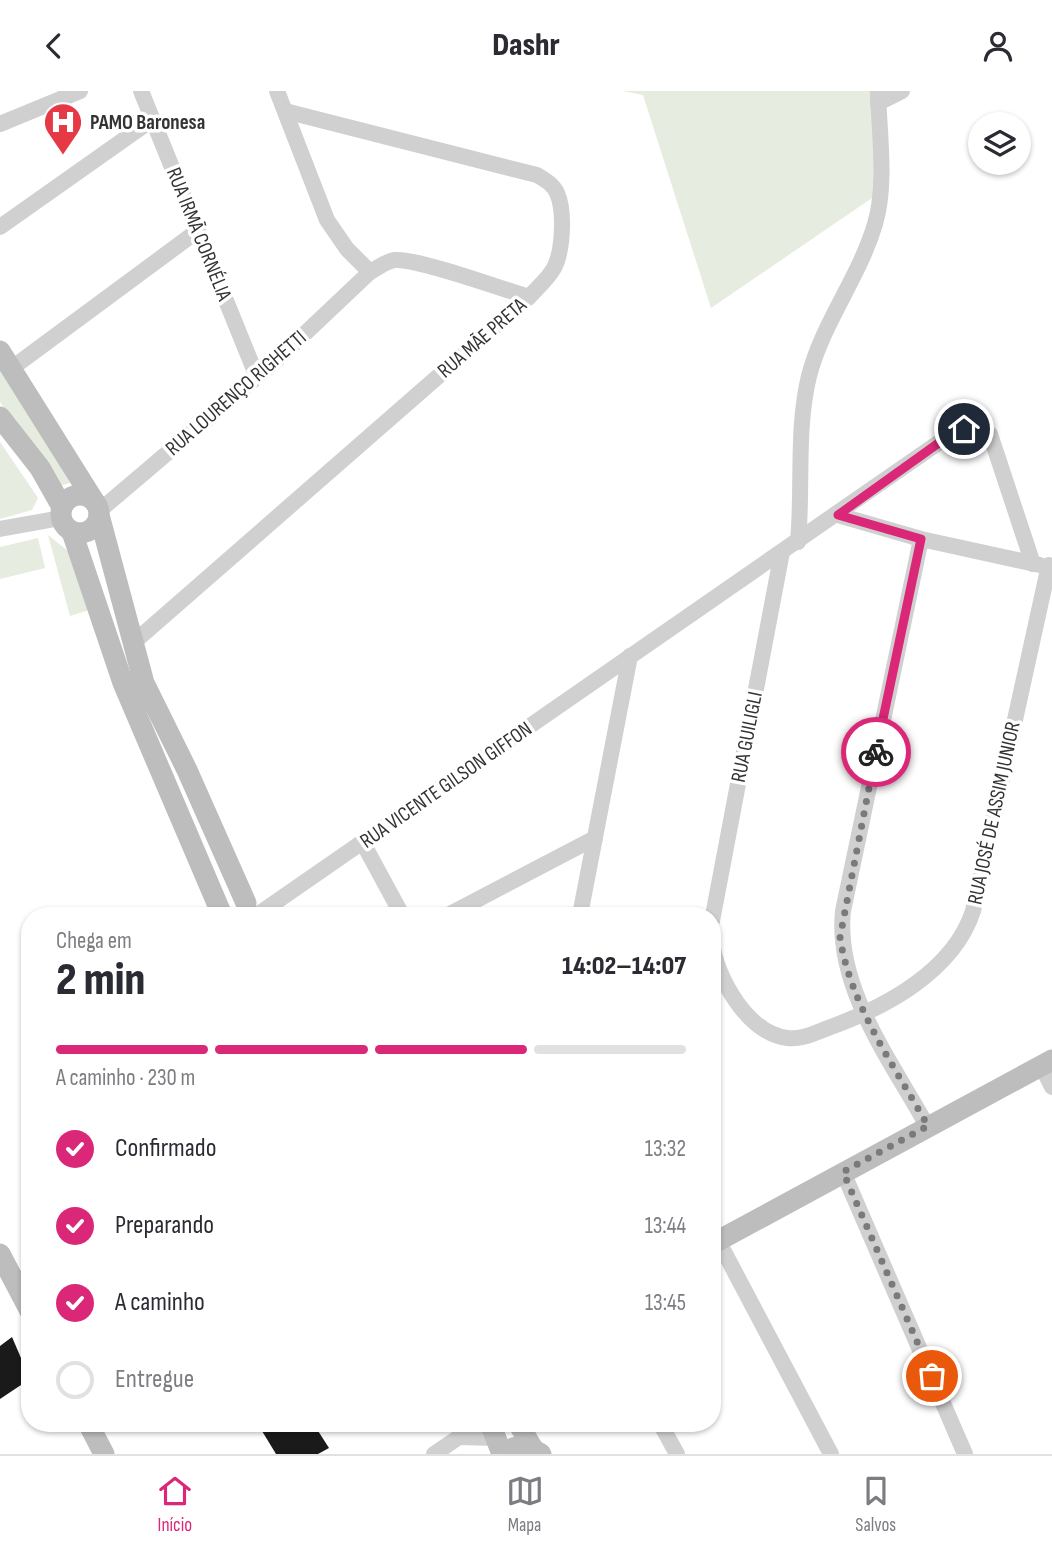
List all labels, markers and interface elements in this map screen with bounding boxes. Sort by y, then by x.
text: Dashr [492,26,560,65]
icon: back [35,27,73,65]
icon: person [979,27,1017,65]
hospital icon: PAMO Baronesa [42,101,84,156]
place label: PAMO Baronesa [90,110,205,135]
map controls [968,112,1031,175]
button: layers [968,112,1031,175]
street label: RUA IRMÃ CORNÉLIA [161,164,237,305]
street label: RUA MÃE PRETA [432,292,532,383]
street label: RUA LOURENÇO RIGHETTI [161,325,311,461]
pin [934,399,994,459]
icon: home [945,410,983,448]
street label: RUA GUILIGLI [726,690,768,784]
street label: RUA VICENTE GILSON GIFFON [355,716,537,854]
courier [841,717,911,787]
street label: RUA JOSÉ DE ASSIM JUNIOR [962,719,1026,907]
icon: bike [857,733,895,771]
text: Chega em [56,927,132,955]
text: 14:02–14:07 [562,951,686,982]
text: 2 min [56,953,145,1008]
text: A caminho · 230 m [56,1064,195,1092]
icon: check [56,1130,94,1168]
text: Confirmado [115,1133,216,1164]
text: 13:32 [645,1135,686,1163]
icon: check [56,1207,94,1245]
text: Preparando [115,1210,214,1241]
text: 13:44 [645,1212,686,1240]
icon: check [56,1284,94,1322]
text: A caminho [115,1287,205,1318]
text: 13:45 [645,1289,686,1317]
pin [902,1346,962,1406]
icon: bag [913,1357,951,1395]
text: Entregue [115,1364,194,1395]
tab: Início [156,1472,194,1537]
tab: Mapa [506,1472,544,1537]
tab: Salvos [855,1472,896,1537]

